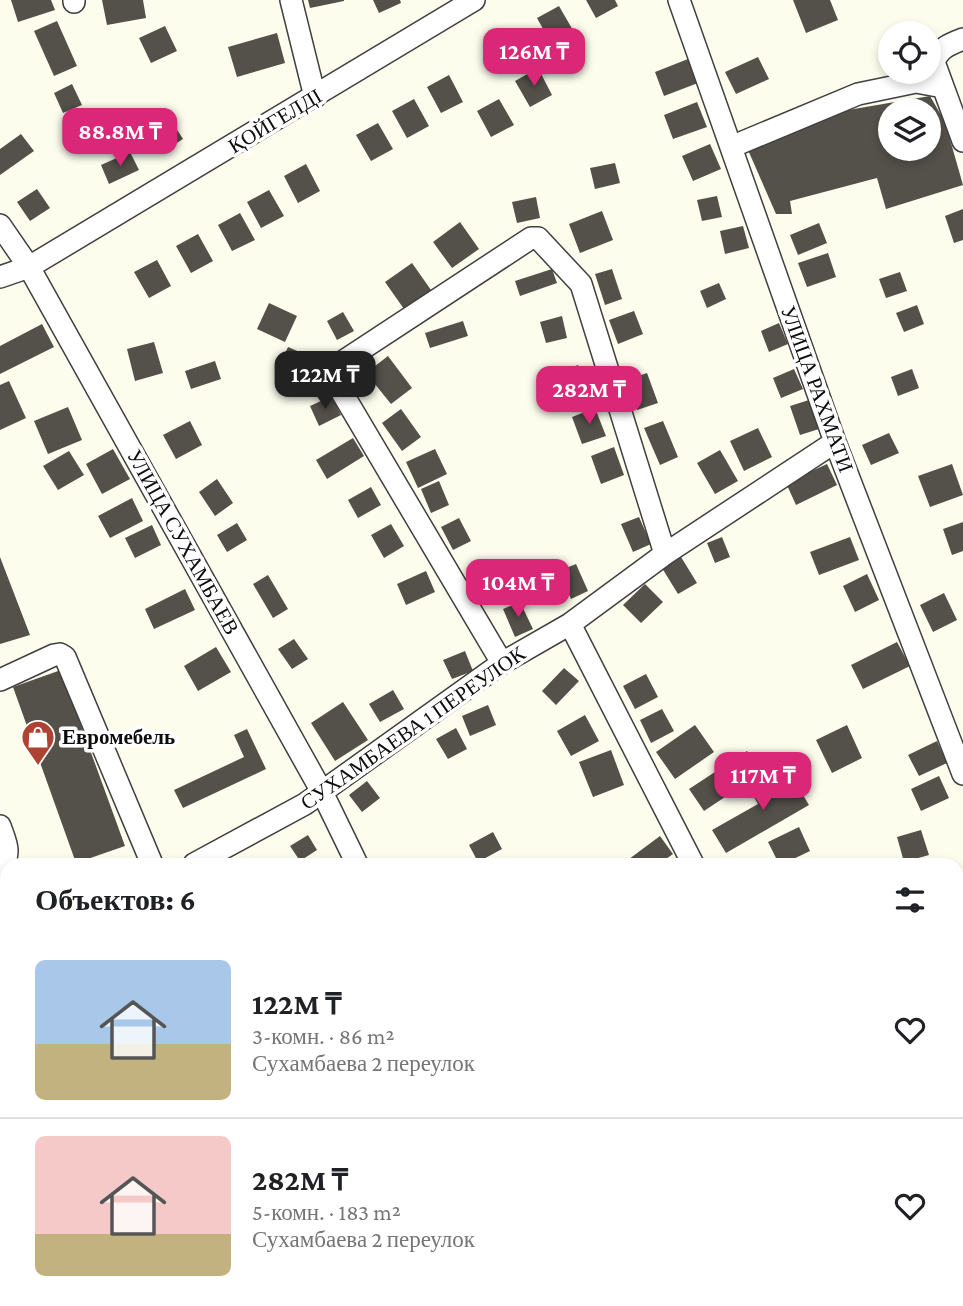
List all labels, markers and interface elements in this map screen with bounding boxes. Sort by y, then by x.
map controls [878,21,941,161]
button: locate [878,21,941,84]
pin: 126M ₸ [477,28,591,88]
text: 126M ₸ [499,38,569,64]
street label: ҚОЙГЕЛДІ [224,84,326,158]
button: layers [878,98,941,161]
pin: 88.8M ₸ [55,108,185,168]
text: 88.8M ₸ [78,118,162,144]
street label: УЛИЦА РАХМАТИ [776,302,858,476]
pin: 122M ₸ [268,352,382,411]
text: 122M ₸ [291,361,359,387]
pin: 282M ₸ [532,366,646,426]
text: 282M ₸ [552,376,626,402]
street label: УЛИЦА СУХАМБАЕВ [122,445,244,639]
pin: 104M ₸ [461,560,575,619]
text: 104M ₸ [482,569,554,595]
street label: СУХАМБАЕВА 1 ПЕРЕУЛОК [296,641,531,815]
shop icon: Евромебель [19,718,57,767]
place label: Евромебель [62,725,175,749]
pin: 117M ₸ [706,752,820,812]
text: 117M ₸ [730,762,796,788]
icon: filters [891,881,929,919]
text: Объектов: 6 [35,883,196,916]
text: 122M ₸ [252,987,342,1020]
icon: home [91,988,175,1072]
icon: heart [891,1011,929,1049]
text: 3-комн. · 86 m² [252,1023,394,1049]
text: Сухамбаева 2 переулок [252,1050,475,1076]
text: 282M ₸ [252,1163,348,1196]
icon: home [91,1164,175,1248]
icon: heart [891,1187,929,1225]
text: 5-комн. · 183 m² [252,1199,401,1225]
text: Сухамбаева 2 переулок [252,1226,475,1252]

